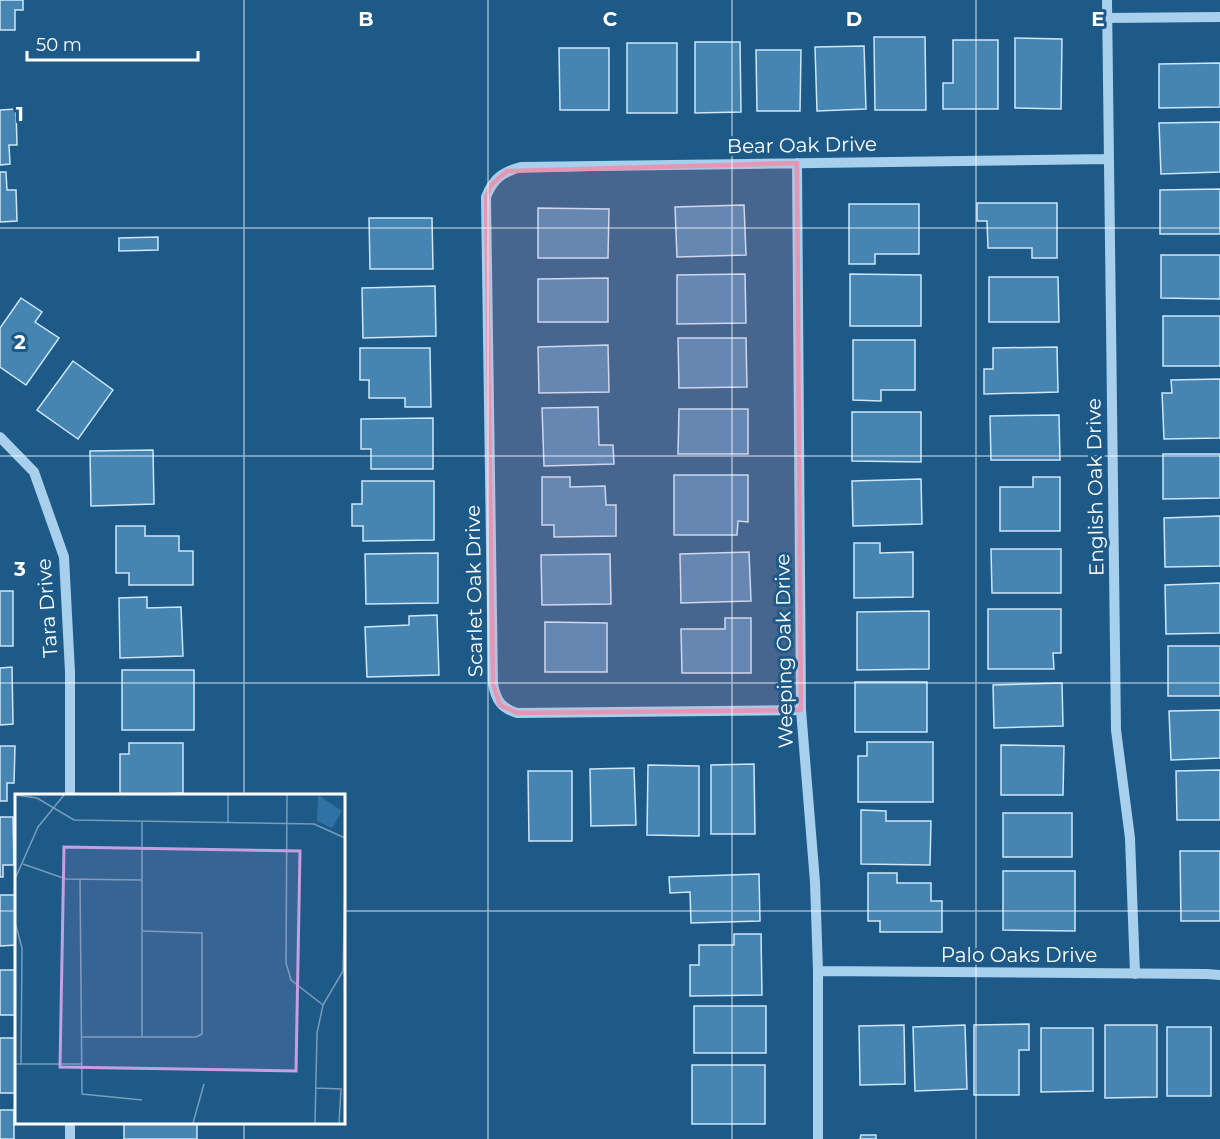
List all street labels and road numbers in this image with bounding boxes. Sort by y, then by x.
street label: Bear Oak Drive [727,132,877,158]
street label: English Oak Drive [1081,398,1109,576]
street label: Scarlet Oak Drive [460,505,488,677]
street label: Weeping Oak Drive [770,553,798,749]
street label: Tara Drive [32,558,62,658]
street label: Palo Oaks Drive [941,943,1097,967]

